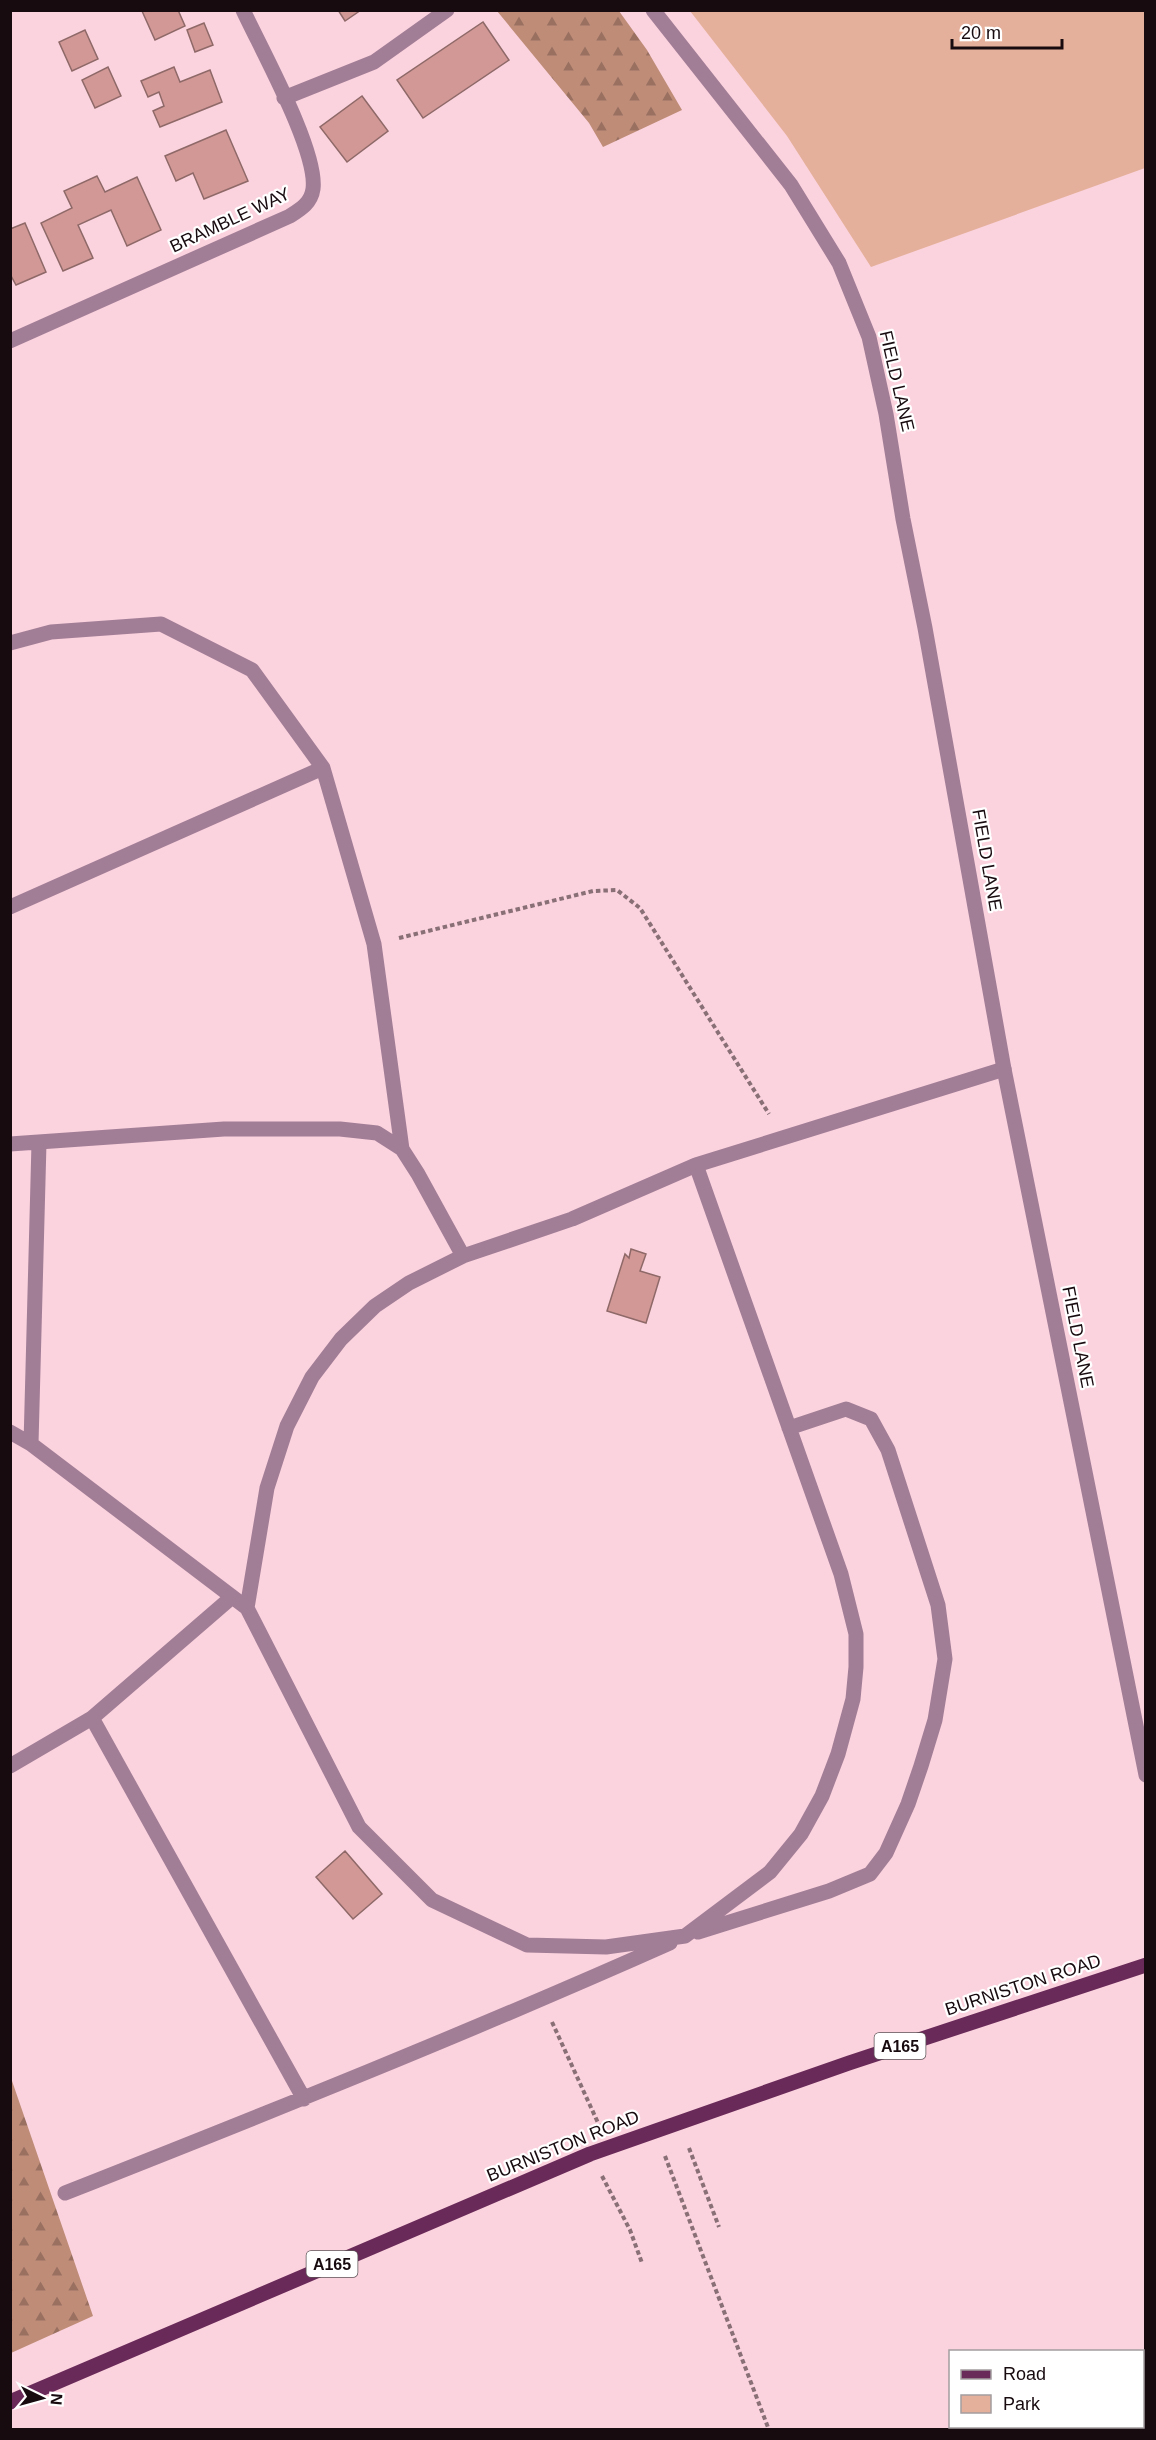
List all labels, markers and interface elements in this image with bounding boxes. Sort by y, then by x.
scale bar [952,12,1062,50]
text: 20 m [961,23,1001,43]
street label: BRAMBLE WAY [167,183,293,257]
street label: FIELD LANE [876,329,918,433]
street label: FIELD LANE [968,808,1006,912]
street label: FIELD LANE [1058,1285,1098,1389]
street label: BURNISTON ROAD [943,1950,1103,2020]
road number: A165 [874,2033,926,2059]
street label: BURNISTON ROAD [484,2106,642,2186]
road number: A165 [306,2251,358,2277]
legend [949,2350,1144,2428]
text: Road [1003,2364,1046,2384]
north arrow [12,2368,72,2428]
text: N [47,2393,65,2406]
text: Park [1003,2394,1041,2414]

